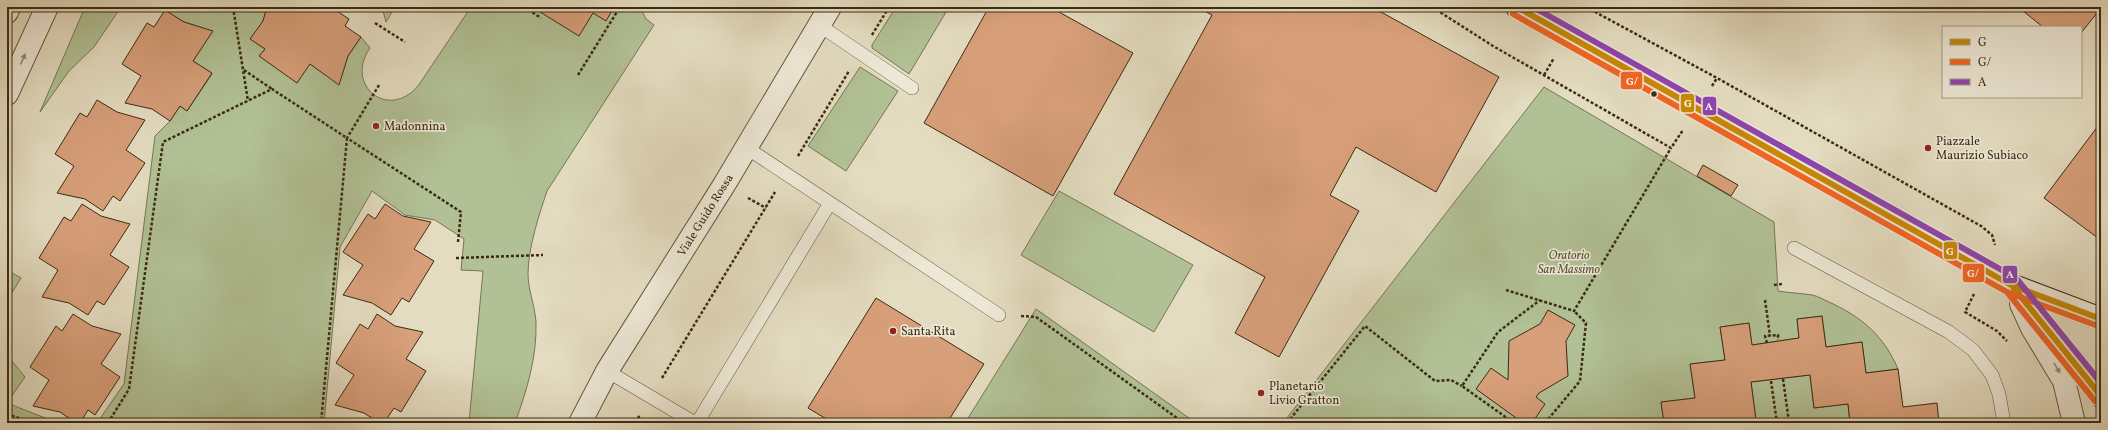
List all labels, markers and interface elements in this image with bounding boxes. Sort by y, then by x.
legend [1942,26,2082,98]
text: G [1978,35,1987,51]
one-way arrow [20,53,26,64]
text: G/ [1978,55,1992,71]
line badge: G/ [1620,71,1643,90]
text: G/ [1626,75,1638,90]
text: A [1978,75,1987,91]
unlabelled marker [1649,89,1659,99]
line badge: G [1680,93,1695,113]
line badge: A [1702,96,1717,116]
text: G [1684,97,1692,112]
text: A [1705,100,1713,115]
place label: Madonnina [384,119,445,135]
marker: Madonnina [371,121,381,131]
place label: Piazzale Maurizio Subiaco [1936,134,2028,164]
marker: Piazzale Maurizio Subiaco [1923,143,1933,153]
street label: Viale Guido Rossa [674,171,738,260]
line badge: G [1943,241,1958,260]
text: G [1946,245,1954,260]
park label: Oratorio San Massimo [1538,248,1600,278]
line badge: G/ [1962,263,1985,283]
line badge: A [2002,265,2018,284]
text: G/ [1967,267,1979,282]
text: A [2006,268,2014,283]
place label: Santa Rita [901,324,955,340]
marker: Santa Rita [888,326,898,336]
one-way arrow [2053,362,2060,374]
place label: Planetario Livio Gratton [1269,379,1339,409]
marker: Planetario Livio Gratton [1256,388,1266,398]

